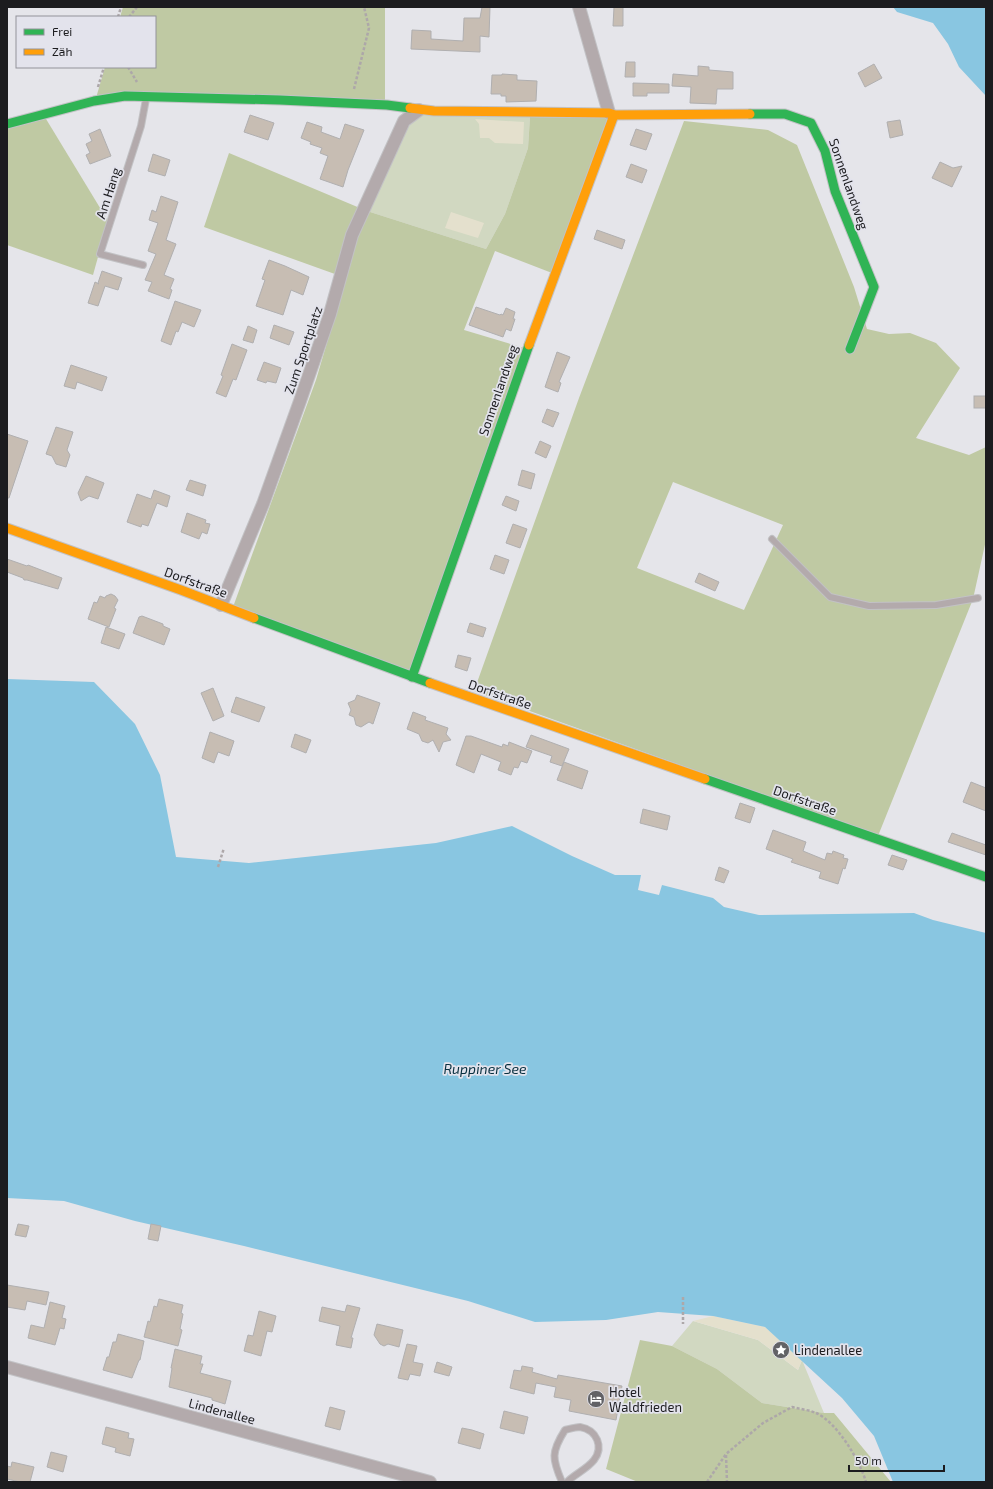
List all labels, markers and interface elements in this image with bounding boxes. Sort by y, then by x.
legend [16,16,156,68]
text: Frei [52,24,72,38]
text: Zäh [52,44,72,58]
street label: Sonnenlandweg [826,136,872,232]
street label: Am Hang [92,165,124,221]
street label: Zum Sportplatz [281,304,325,396]
street label: Sonnenlandweg [475,342,521,438]
street label: Dorfstraße [162,563,230,601]
street label: Dorfstraße [466,676,534,712]
street label: Dorfstraße [771,782,839,818]
water label: Ruppiner See [443,1060,527,1077]
place icon: Lindenallee [771,1340,791,1360]
place label: Lindenallee [794,1342,862,1358]
place label: Hotel Waldfrieden [609,1384,682,1415]
hotel icon: Hotel Waldfrieden [586,1389,606,1409]
street label: Lindenallee [187,1394,257,1428]
scale bar [849,1447,944,1473]
text: 50 m [855,1453,882,1467]

